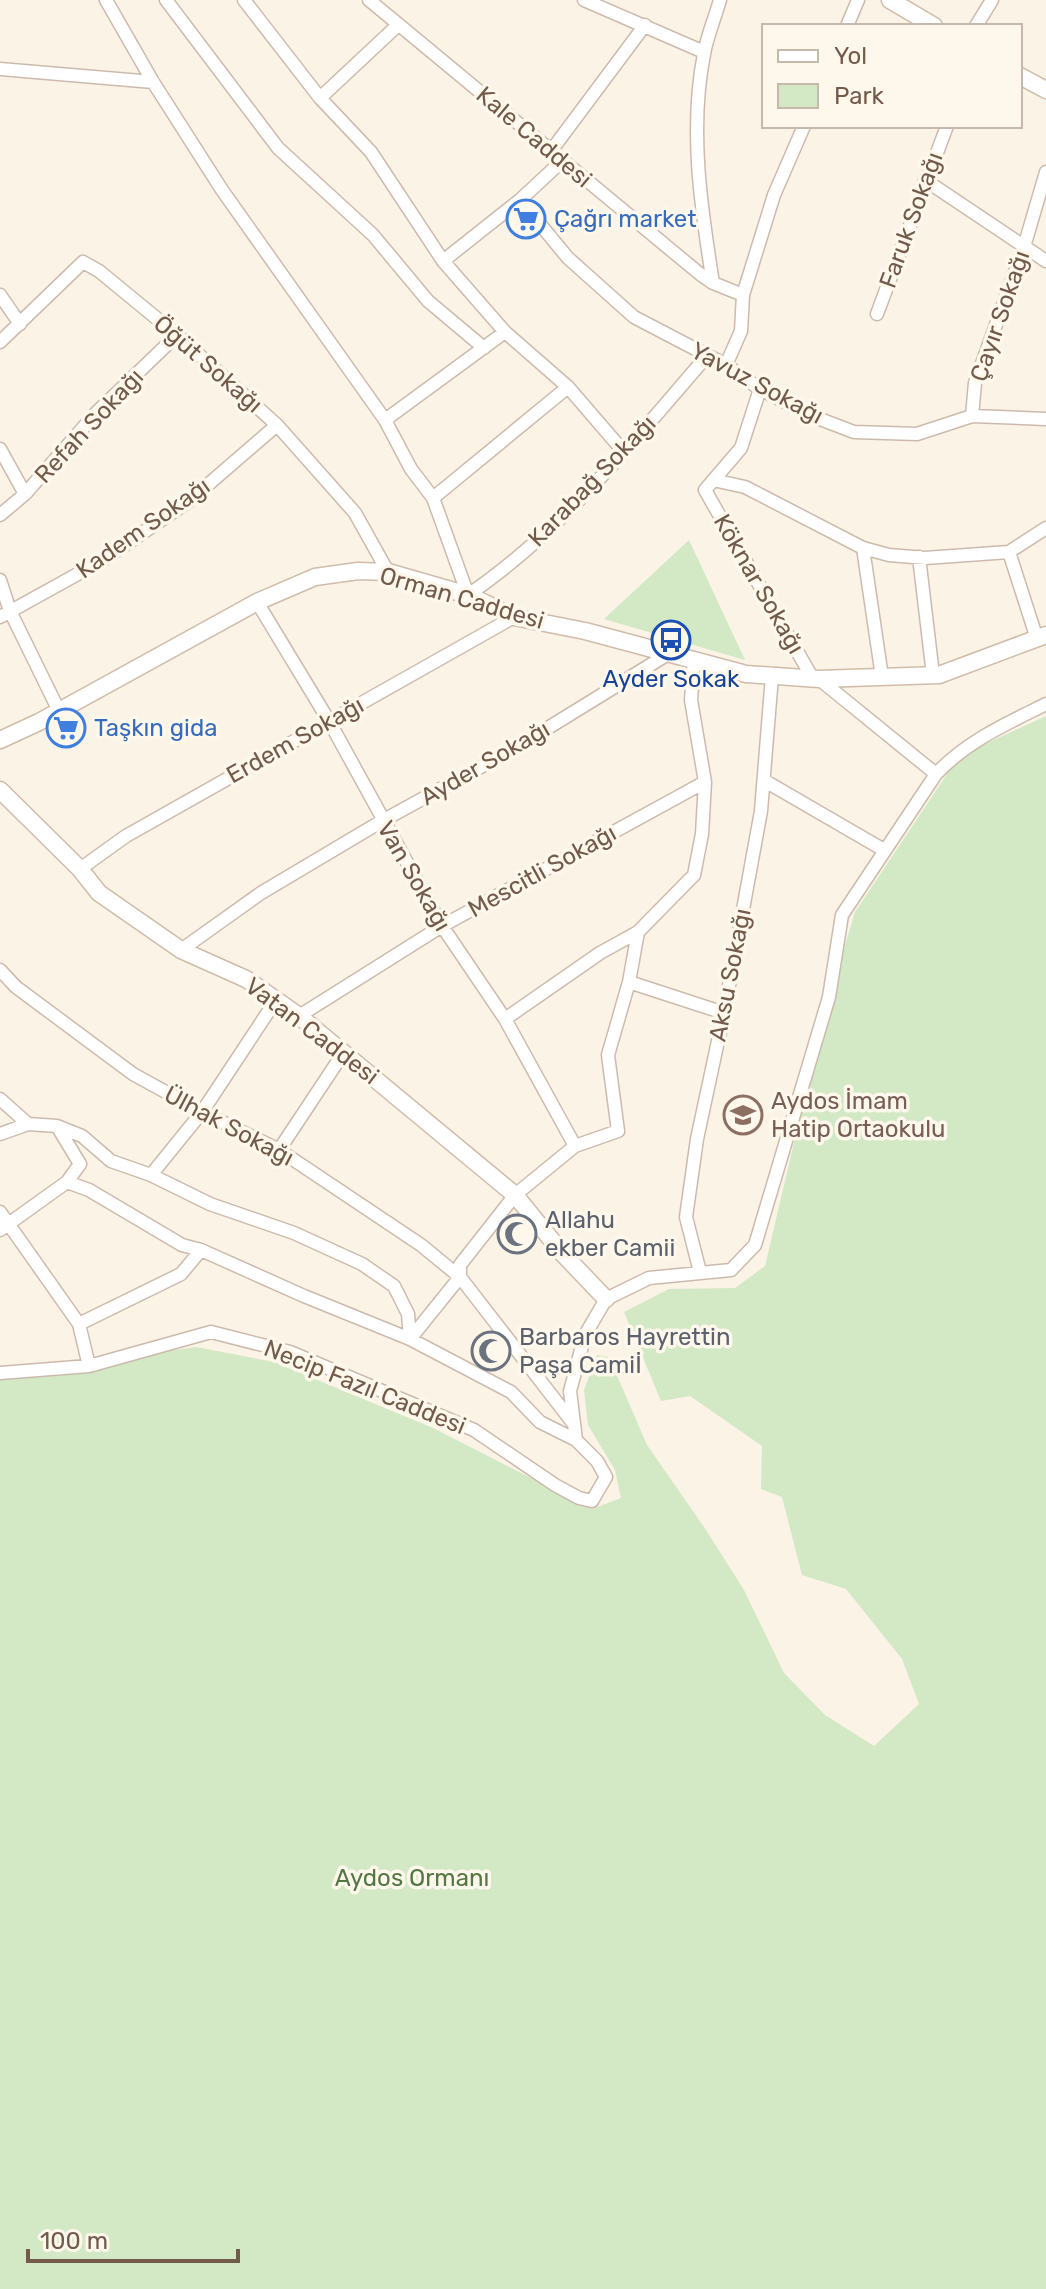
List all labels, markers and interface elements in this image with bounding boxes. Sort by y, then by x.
legend [762,24,1022,128]
text: Yol [834,42,867,70]
street label: Kale Caddesi [471,81,597,193]
text: Park [834,82,885,110]
street label: Faruk Sokağı [873,148,949,292]
supermarket icon: Çağrı market [505,198,547,240]
place label: Çağrı market [554,205,697,233]
street label: Çayır Sokağı [965,247,1035,385]
street label: Öğüt Sokağı [148,309,268,419]
street label: Yavuz Sokağı [686,336,828,430]
street label: Refah Sokağı [29,363,149,489]
street label: Karabağ Sokağı [522,410,662,552]
street label: Kadem Sokağı [71,472,215,584]
street label: Köknar Sokağı [708,509,810,659]
street label: Orman Caddesi [377,561,547,635]
bus stop icon: Ayder Sokak [650,619,692,661]
place label: Ayder Sokak [603,665,740,693]
street label: Erdem Sokağı [221,691,369,789]
supermarket icon: Taşkın gida [45,707,87,749]
place label: Taşkın gida [94,714,217,742]
street label: Ayder Sokağı [415,715,555,811]
street label: Van Sokağı [371,816,457,936]
street label: Mescitli Sokağı [463,819,621,923]
street label: Aksu Sokağı [703,906,757,1044]
street label: Vatan Caddesi [240,972,384,1090]
street label: Ülhak Sokağı [159,1080,299,1172]
place label: Aydos İmam Hatip Ortaokulu [771,1087,946,1143]
school or university icon: Aydos İmam Hatip Ortaokulu [722,1094,764,1136]
place label: Allahu ekber Camii [545,1206,675,1262]
mosque icon: Allahu ekber Camii [496,1213,538,1255]
place label: Barbaros Hayrettin Paşa Camiİ [519,1323,730,1379]
mosque icon: Barbaros Hayrettin Paşa Camiİ [470,1330,512,1372]
street label: Necip Fazıl Caddesi [260,1334,470,1440]
park label: Aydos Ormanı [335,1864,489,1892]
scale bar [28,2213,238,2263]
text: 100 m [40,2227,108,2255]

